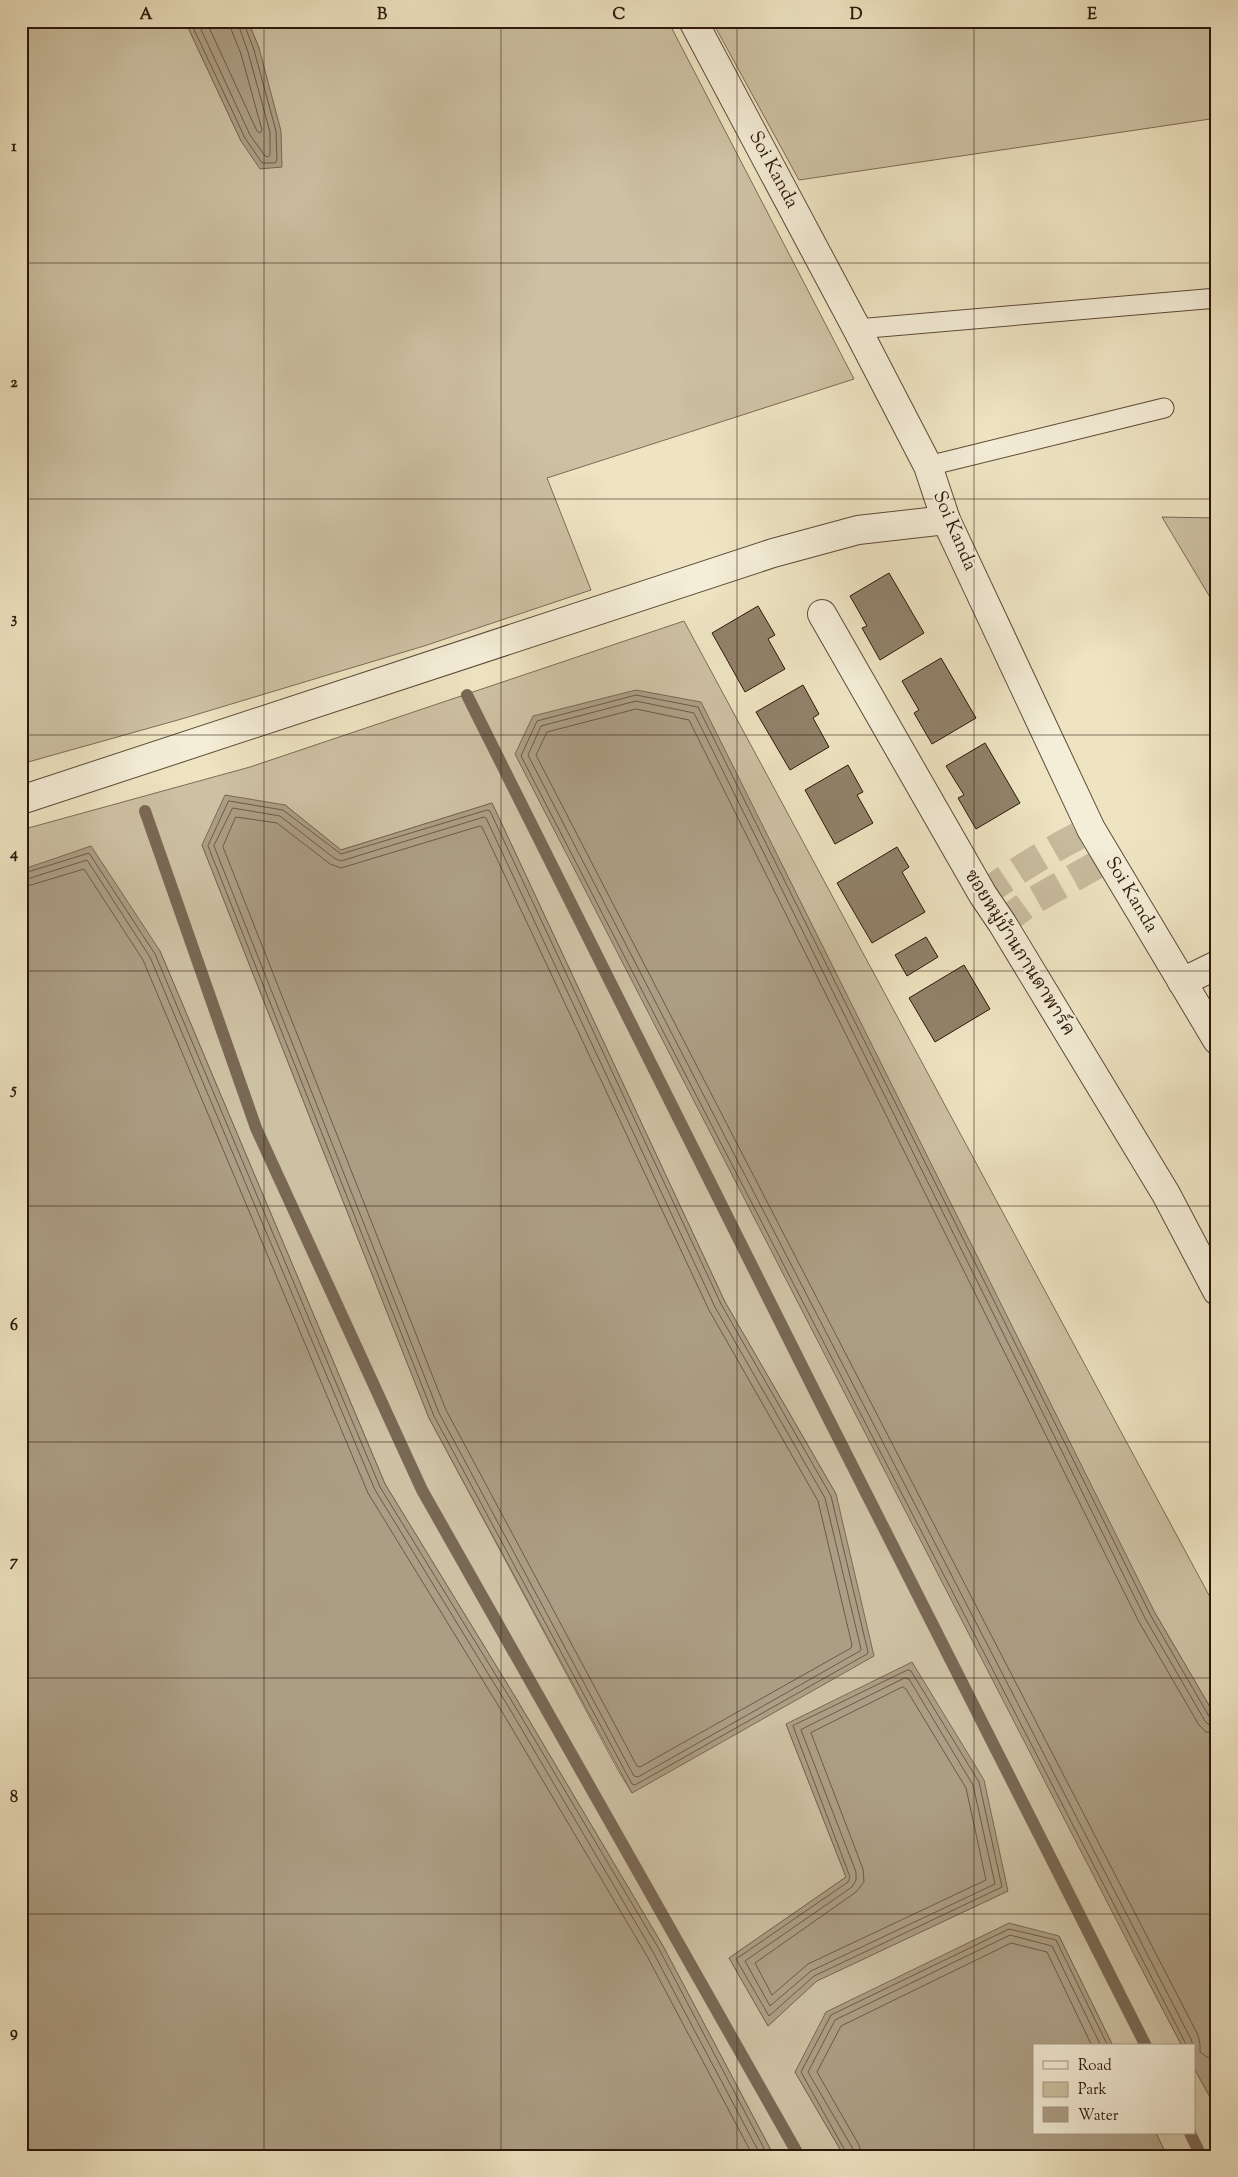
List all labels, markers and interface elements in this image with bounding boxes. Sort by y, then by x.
text: A [140,4,153,27]
text: B [377,4,387,27]
text: C [613,4,626,27]
text: D [850,4,863,27]
text: E [1087,4,1097,27]
street label: Soi Kanda [741,126,805,214]
text: 1 [11,136,17,159]
text: 2 [10,372,18,395]
street label: Soi Kanda [925,487,983,575]
text: 3 [11,608,18,631]
text: 4 [9,843,18,866]
street label: Soi Kanda [1098,852,1164,938]
street label: ซอยหมู่บ้านกานดาพาร์ค [957,865,1081,1041]
text: 5 [9,1079,17,1102]
text: 6 [10,1315,18,1338]
text: 7 [10,1551,19,1574]
text: 8 [10,1787,18,1810]
text: 9 [10,2022,18,2045]
legend [1033,2044,1196,2134]
text: Road [1078,2056,1112,2077]
text: Park [1078,2080,1107,2101]
text: Water [1078,2106,1119,2127]

